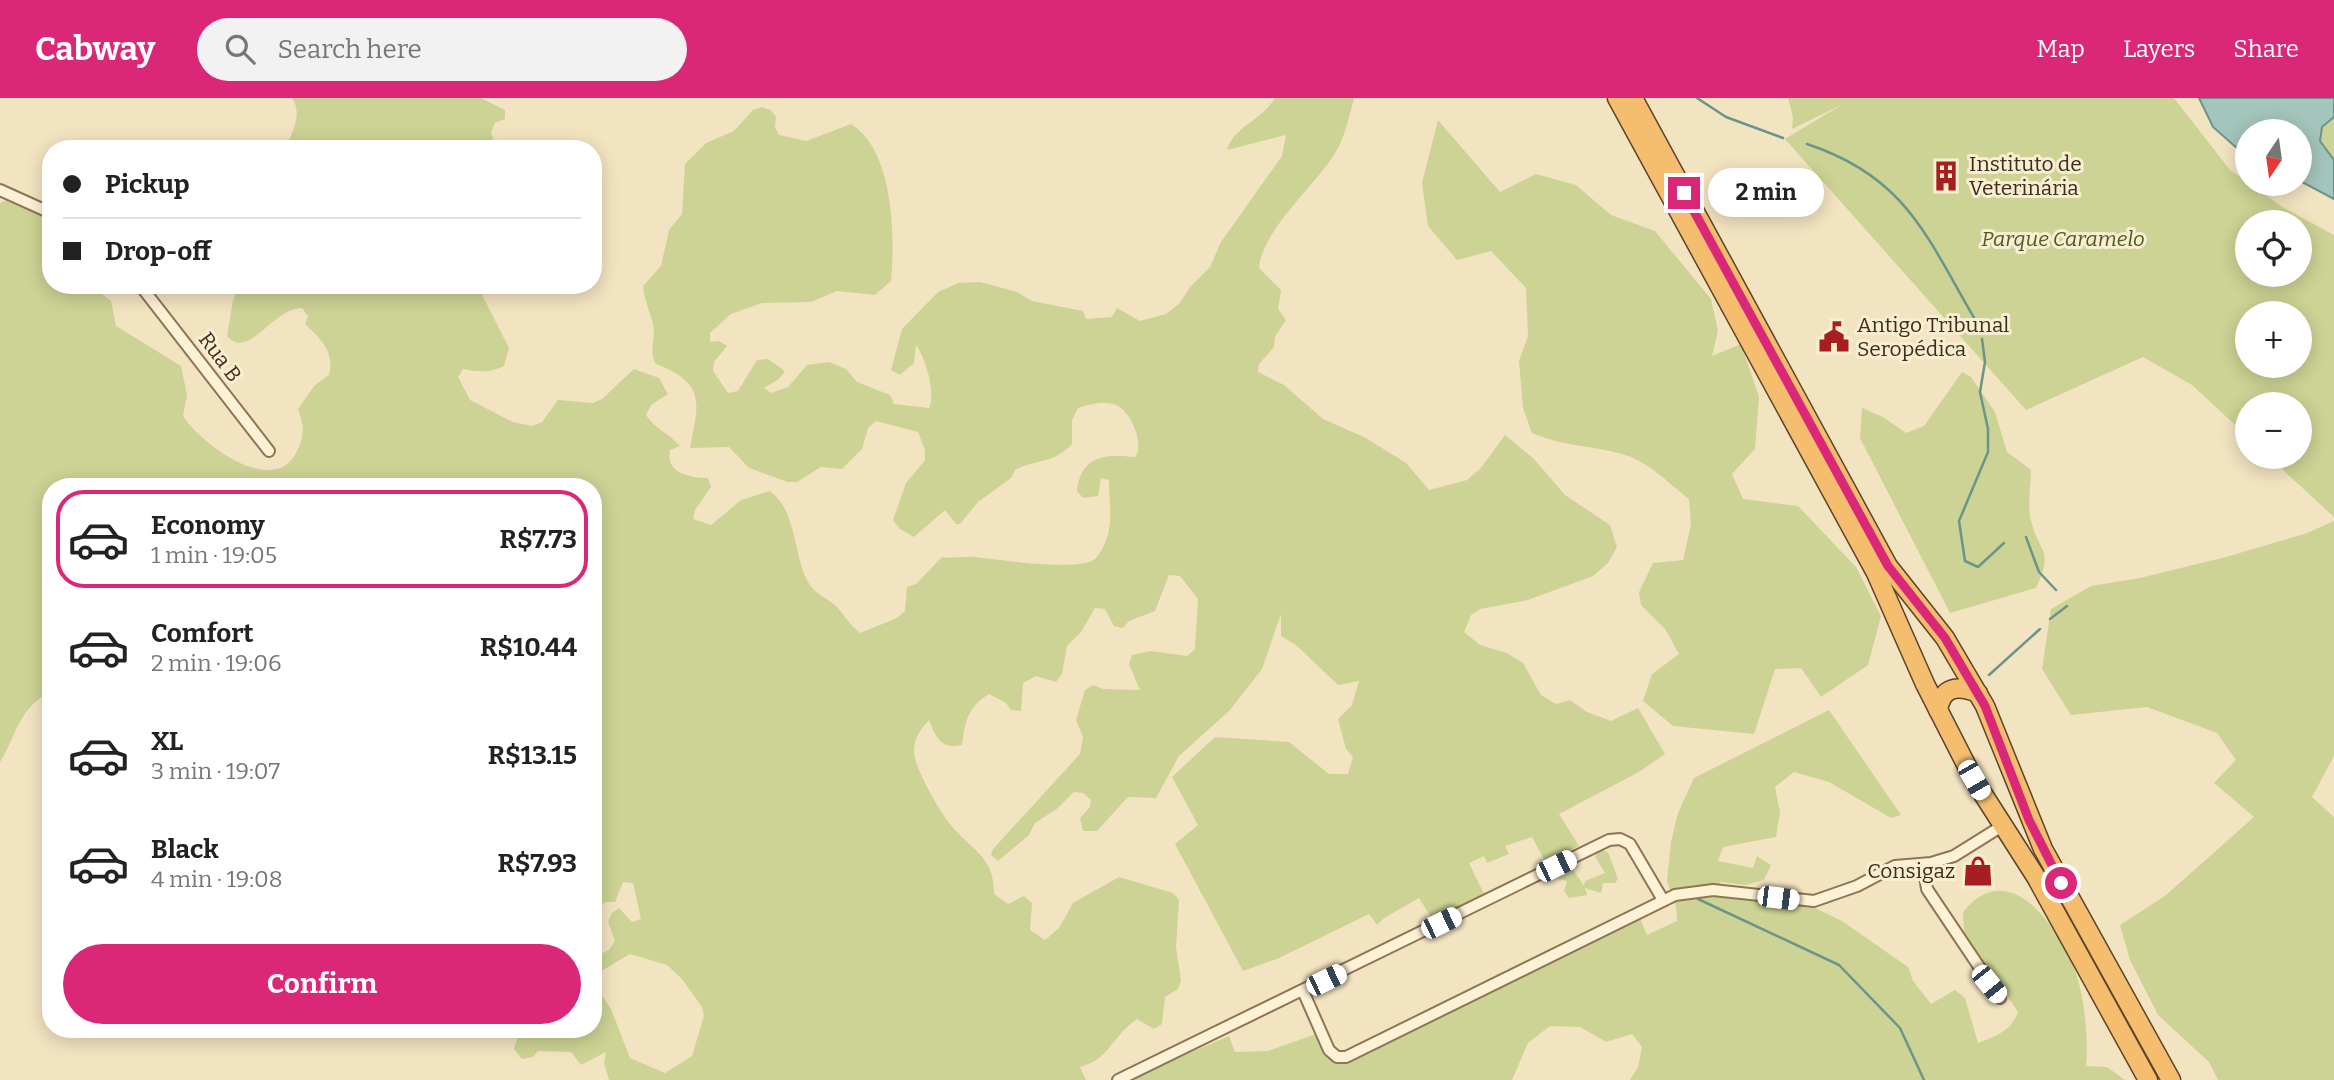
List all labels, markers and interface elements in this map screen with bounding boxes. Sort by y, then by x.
search box [197,18,687,81]
text: Cabway [35,29,155,69]
icon: search [221,30,259,68]
text: Search here [277,34,422,65]
text: Map [2037,35,2085,63]
text: Layers [2123,35,2195,63]
text: Share [2233,35,2299,63]
north arrow [2235,119,2312,196]
map controls [2235,119,2312,469]
place label: Instituto de Veterinária [1969,151,2082,201]
building icon: Instituto de Veterinária [1929,159,1963,193]
callout: 2 min [1708,168,1824,217]
text: Pickup [105,169,190,200]
route end [1668,177,1700,209]
text: 2 min [1735,178,1797,206]
button: locate [2235,210,2312,287]
park label: Parque Caramelo [1981,226,2145,252]
text: Drop-off [105,236,211,267]
button: + [2235,301,2312,378]
place label: Antigo Tribunal Seropédica [1857,312,2009,362]
public building icon: Antigo Tribunal Seropédica [1817,320,1851,354]
street label: Rua B [193,327,247,387]
button: − [2235,392,2312,469]
icon: car [67,508,130,571]
text: Economy [151,510,265,541]
text: R$7.73 [500,524,577,555]
text: 1 min · 19:05 [151,541,277,569]
icon: car [67,616,130,679]
text: Comfort [151,618,254,649]
text: R$10.44 [480,632,577,663]
text: 2 min · 19:06 [151,649,281,677]
icon: car [67,724,130,787]
text: XL [151,726,183,757]
text: R$13.15 [488,740,577,771]
text: 3 min · 19:07 [151,757,280,785]
car [1955,757,1994,803]
icon: car [67,832,130,895]
text: Black [151,834,219,865]
car [1533,847,1580,885]
text: R$7.93 [497,848,577,879]
shop icon: Consigaz [1961,854,1995,888]
place label: Consigaz [1867,858,1955,884]
text: 4 min · 19:08 [151,865,283,893]
route start [2045,867,2077,899]
car [1756,885,1801,911]
car [1418,904,1465,942]
button: Confirm [63,944,581,1024]
car [1303,961,1350,999]
car [1968,961,2011,1007]

